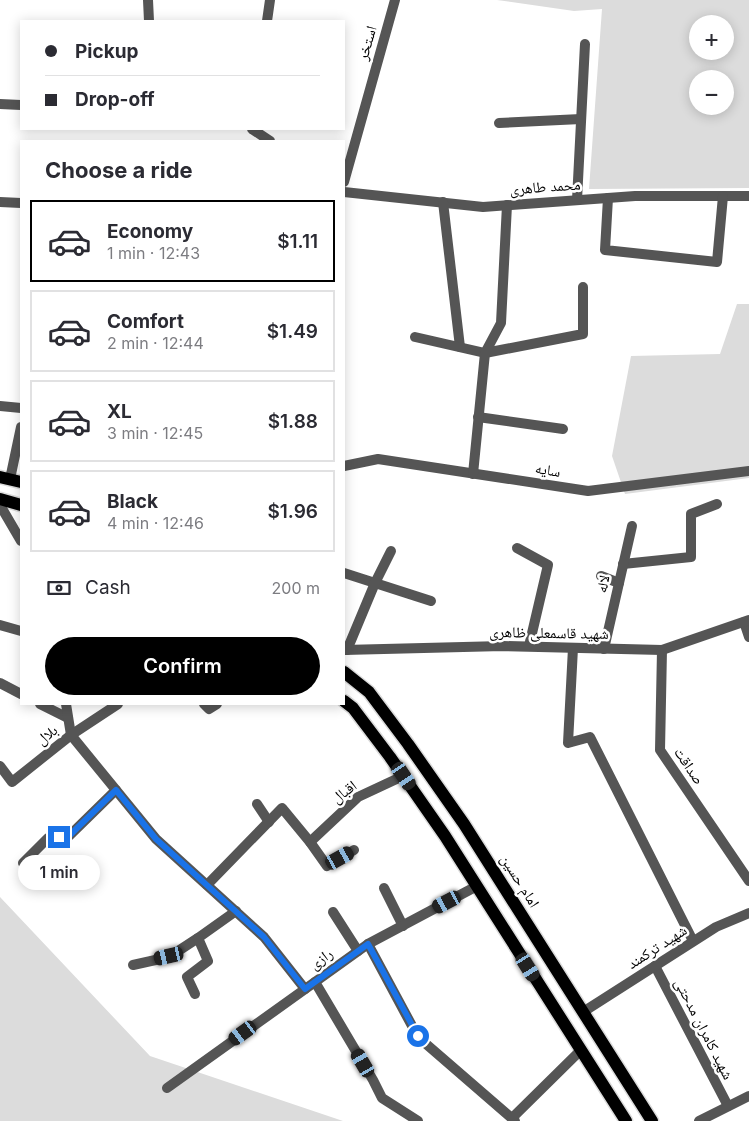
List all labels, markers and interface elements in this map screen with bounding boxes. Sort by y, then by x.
map controls [689,15,734,115]
button: + [689,15,734,60]
street label: استخر [352,23,380,63]
text: Pickup [75,40,138,63]
button: − [689,70,734,115]
text: Drop-off [75,88,155,111]
text: Choose a ride [45,157,193,183]
street label: محمد طاهری [509,175,581,199]
icon: car [47,219,92,264]
text: Economy [107,220,193,243]
text: $1.11 [277,230,318,253]
text: 1 min · 12:43 [107,243,200,263]
icon: car [47,309,92,354]
text: Comfort [107,310,184,333]
text: $1.49 [267,320,318,343]
text: 2 min · 12:44 [107,333,204,353]
icon: car [47,399,92,444]
text: XL [107,400,132,423]
text: $1.88 [268,410,318,433]
text: 3 min · 12:45 [107,423,203,443]
street label: سایه [534,458,562,481]
icon: car [47,489,92,534]
text: Black [107,490,158,513]
text: $1.96 [267,500,318,523]
text: 4 min · 12:46 [107,513,204,533]
street label: لاله [591,573,614,595]
icon: cash [45,574,73,602]
text: Cash [85,576,131,599]
text: 200 m [272,578,320,598]
street label: شهید قاسمعلی ظاهری [489,622,609,644]
button: Confirm [45,637,320,695]
street label: بلال [32,720,62,750]
street label: صداقت [670,743,709,788]
car [389,759,418,793]
street label: اقبال [327,776,361,808]
route end [48,826,70,848]
car [323,844,356,872]
street label: امام حسین [496,851,544,911]
callout: 1 min [18,854,100,890]
text: 1 min [39,862,79,882]
car [430,888,463,916]
street label: شهید ترکمند [623,920,690,973]
street label: رازی [305,944,337,974]
car [152,945,185,967]
car [513,950,542,984]
street label: شهید کامران مدحتی [670,975,738,1083]
car [226,1018,259,1048]
route start [407,1025,429,1047]
car [349,1046,376,1080]

